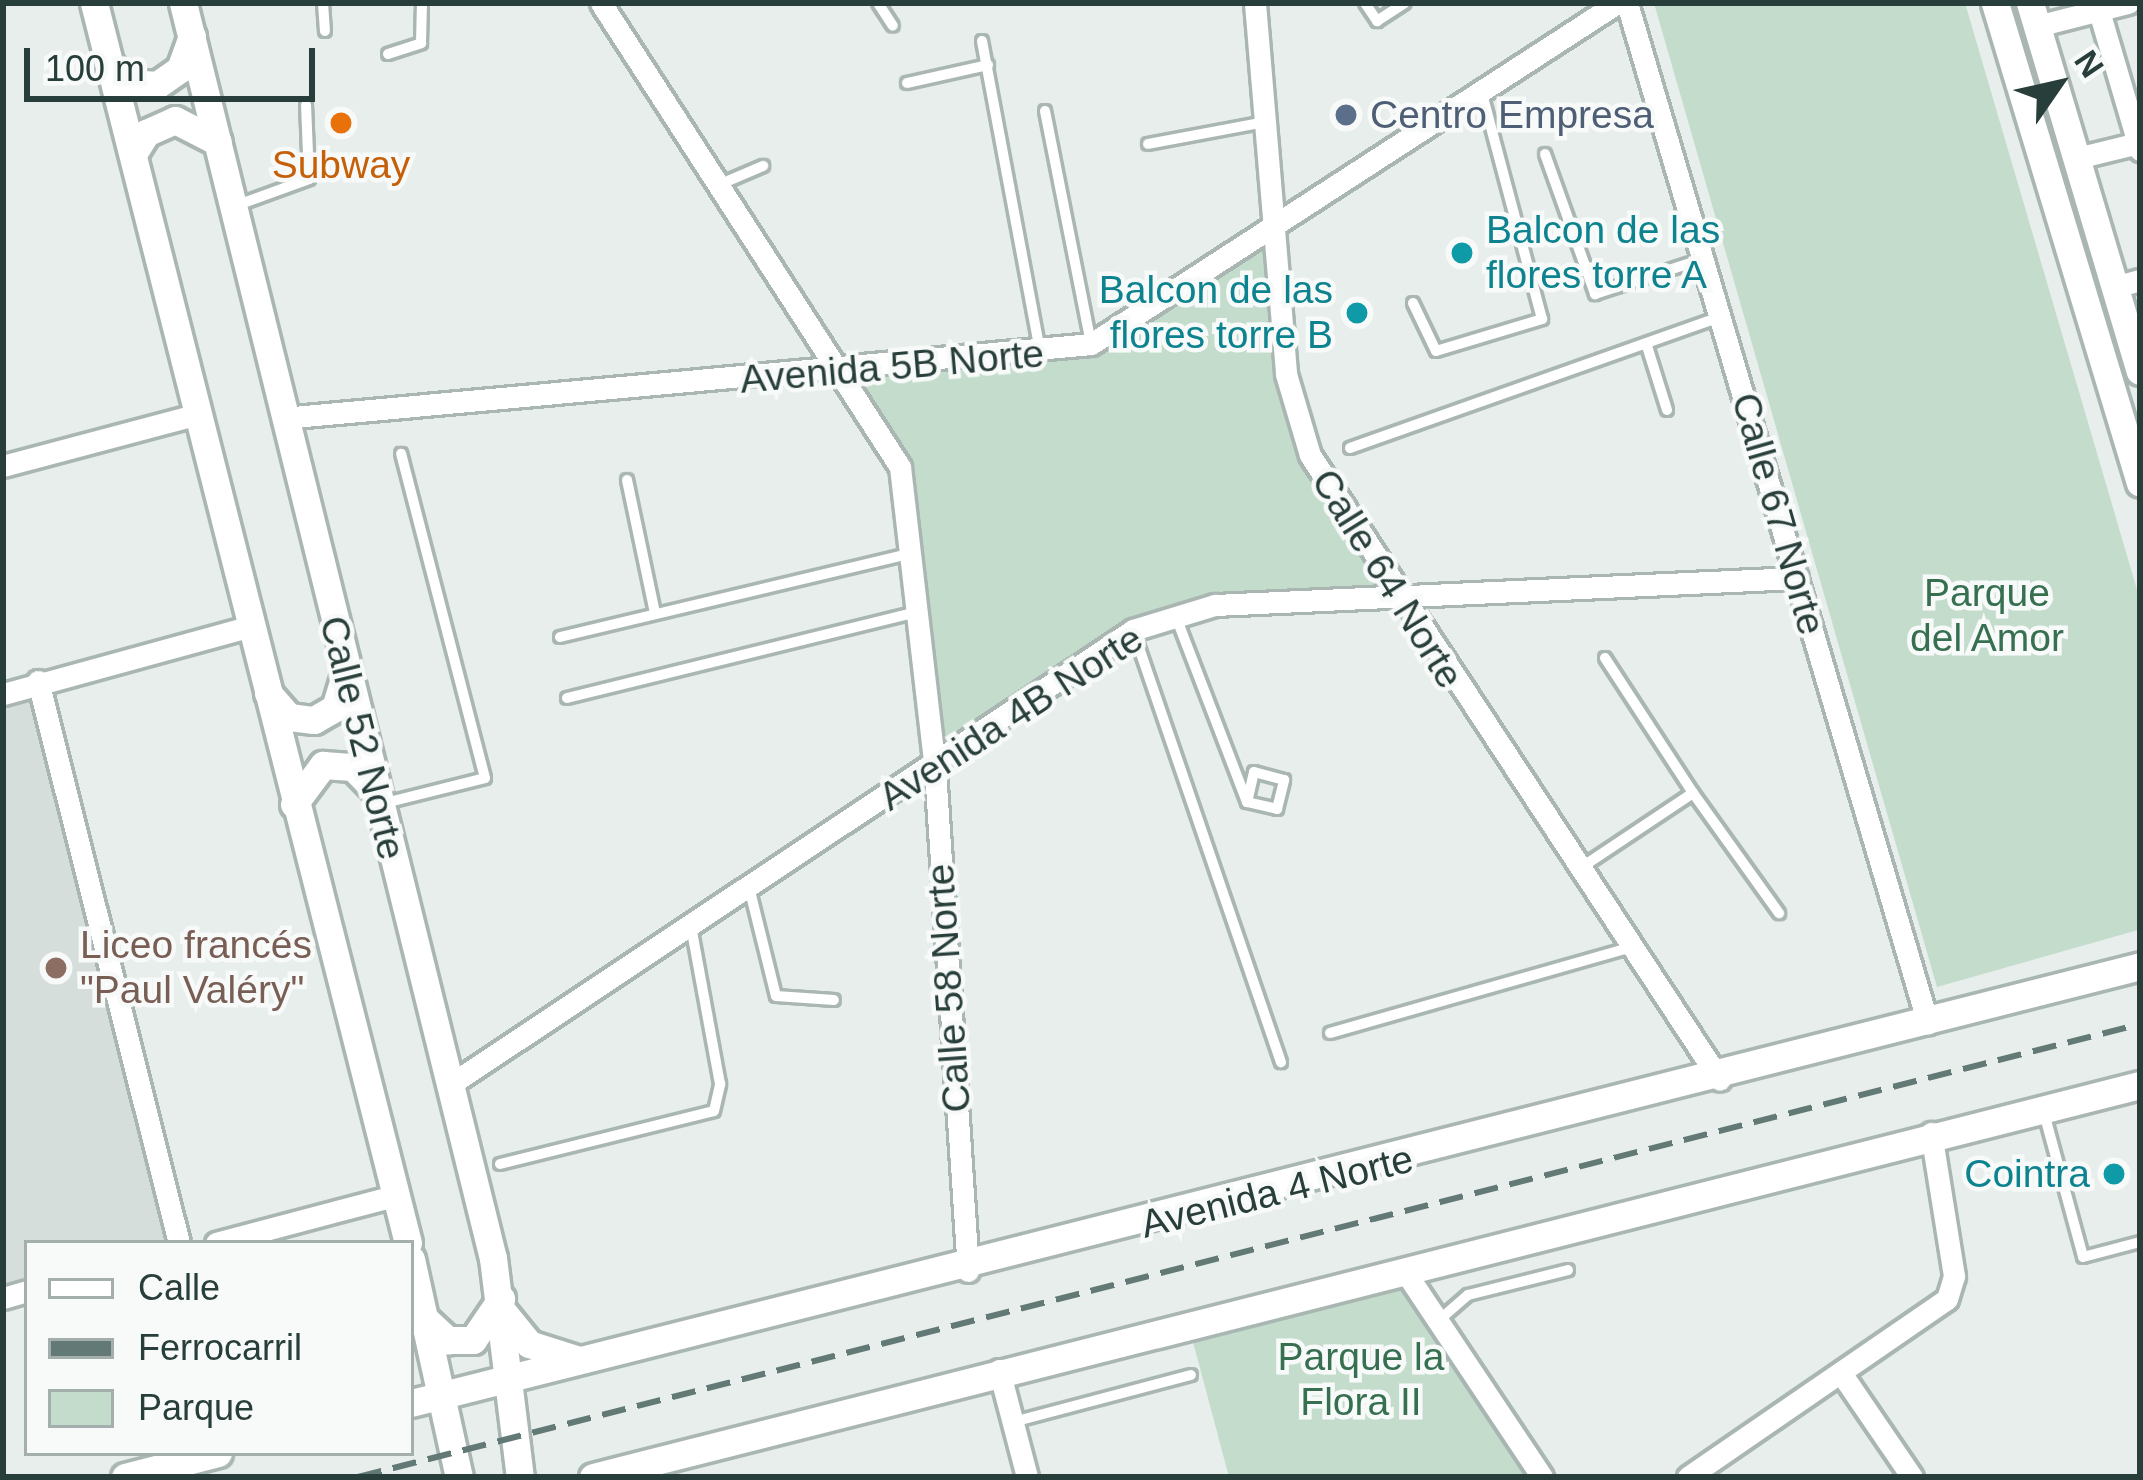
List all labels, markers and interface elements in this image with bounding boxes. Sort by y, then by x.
scale bar [30,24,321,98]
north arrow [1999,24,2119,144]
text: N [2067,43,2111,84]
text: 100 m [45,48,145,89]
place label: Centro Empresa [1370,92,1654,138]
marker: Centro Empresa [1333,102,1359,128]
marker: Subway [328,110,354,136]
place label: Subway [272,142,410,188]
place label: Balcon de las flores torre A [1486,208,1720,299]
marker: Balcon de las flores torre A [1449,240,1475,266]
place label: Balcon de las flores torre B [1099,268,1333,359]
marker: Balcon de las flores torre B [1344,300,1370,326]
street label: Avenida 5B Norte [738,330,1046,404]
street label: Calle 67 Norte [1721,388,1835,640]
street label: Calle 64 Norte [1301,461,1473,697]
park label: Parque del Amor [1909,571,2065,662]
street label: Calle 52 Norte [309,611,415,865]
street label: Avenida 4B Norte [870,615,1152,821]
street label: Calle 58 Norte [917,862,981,1114]
place label: Liceo francés "Paul Valéry" [80,923,312,1014]
marker: Liceo francés "Paul Valéry" [43,955,69,981]
street label: Avenida 4 Norte [1136,1136,1418,1248]
place label: Cointra [1964,1151,2090,1197]
marker: Cointra [2101,1161,2127,1187]
legend [24,1240,414,1456]
text: Calle [138,1267,220,1308]
text: Ferrocarril [138,1327,302,1368]
park label: Parque la Flora II [1278,1335,1444,1426]
text: Parque [138,1387,254,1428]

